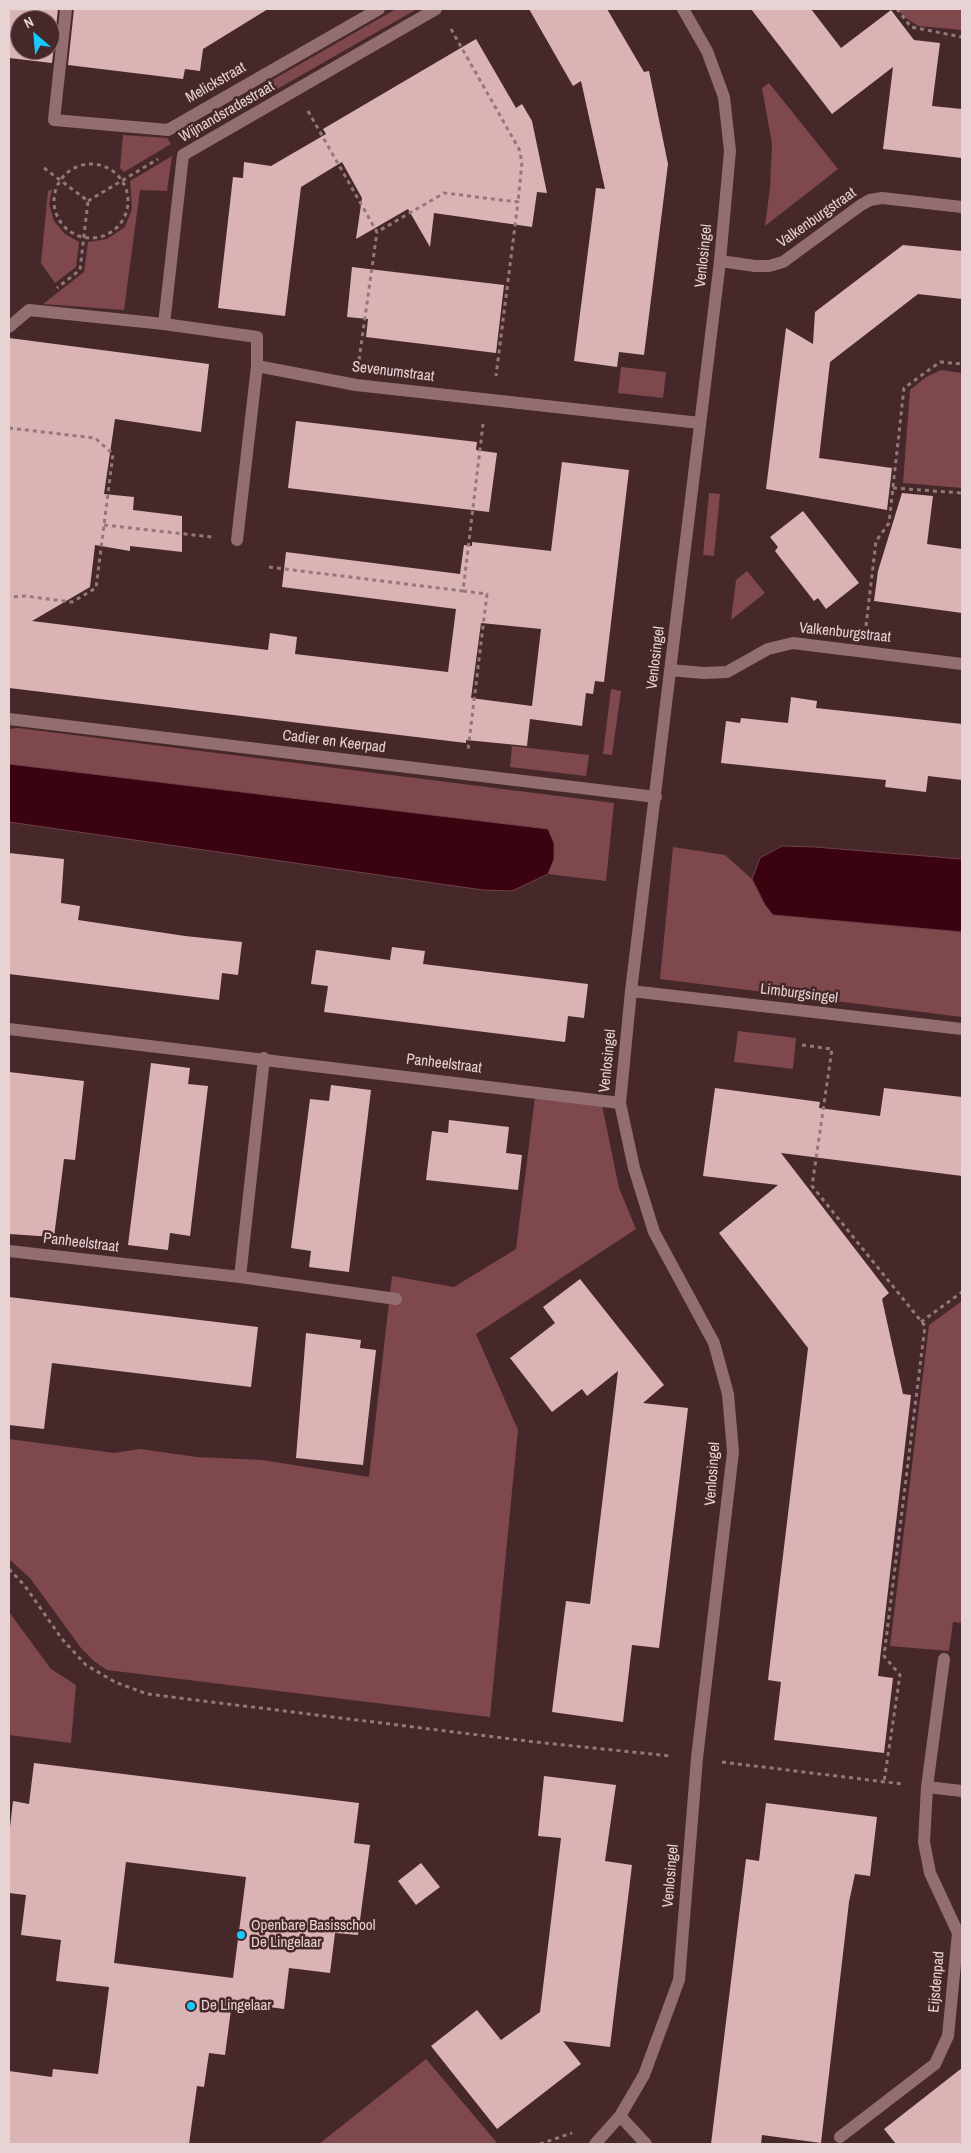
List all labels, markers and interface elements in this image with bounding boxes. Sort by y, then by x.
north arrow [10,10,60,60]
text: N [21,13,36,32]
street label: Melickstraat [183,59,249,107]
street label: Wijnandsradestraat [176,78,278,146]
street label: Valkenburgstraat [774,184,860,252]
street label: Venlosingel [692,223,716,289]
street label: Sevenumstraat [351,358,435,386]
street label: Valkenburgstraat [798,619,892,647]
street label: Venlosingel [643,625,669,691]
street label: Cadier en Keerpad [281,727,387,757]
street label: Limburgsingel [759,980,839,1008]
street label: Venlosingel [596,1028,620,1094]
street label: Panheelstraat [405,1050,483,1078]
street label: Panheelstraat [42,1229,120,1257]
street label: Venlosingel [702,1442,724,1506]
street label: Venlosingel [659,1844,683,1908]
place label: Openbare Basisschool De Lingelaar [251,1917,375,1952]
marker: Openbare Basisschool De Lingelaar [235,1929,247,1941]
street label: Eijsdenpad [925,1951,949,2013]
place label: De Lingelaar [201,1997,271,2015]
marker: De Lingelaar [185,2000,197,2012]

